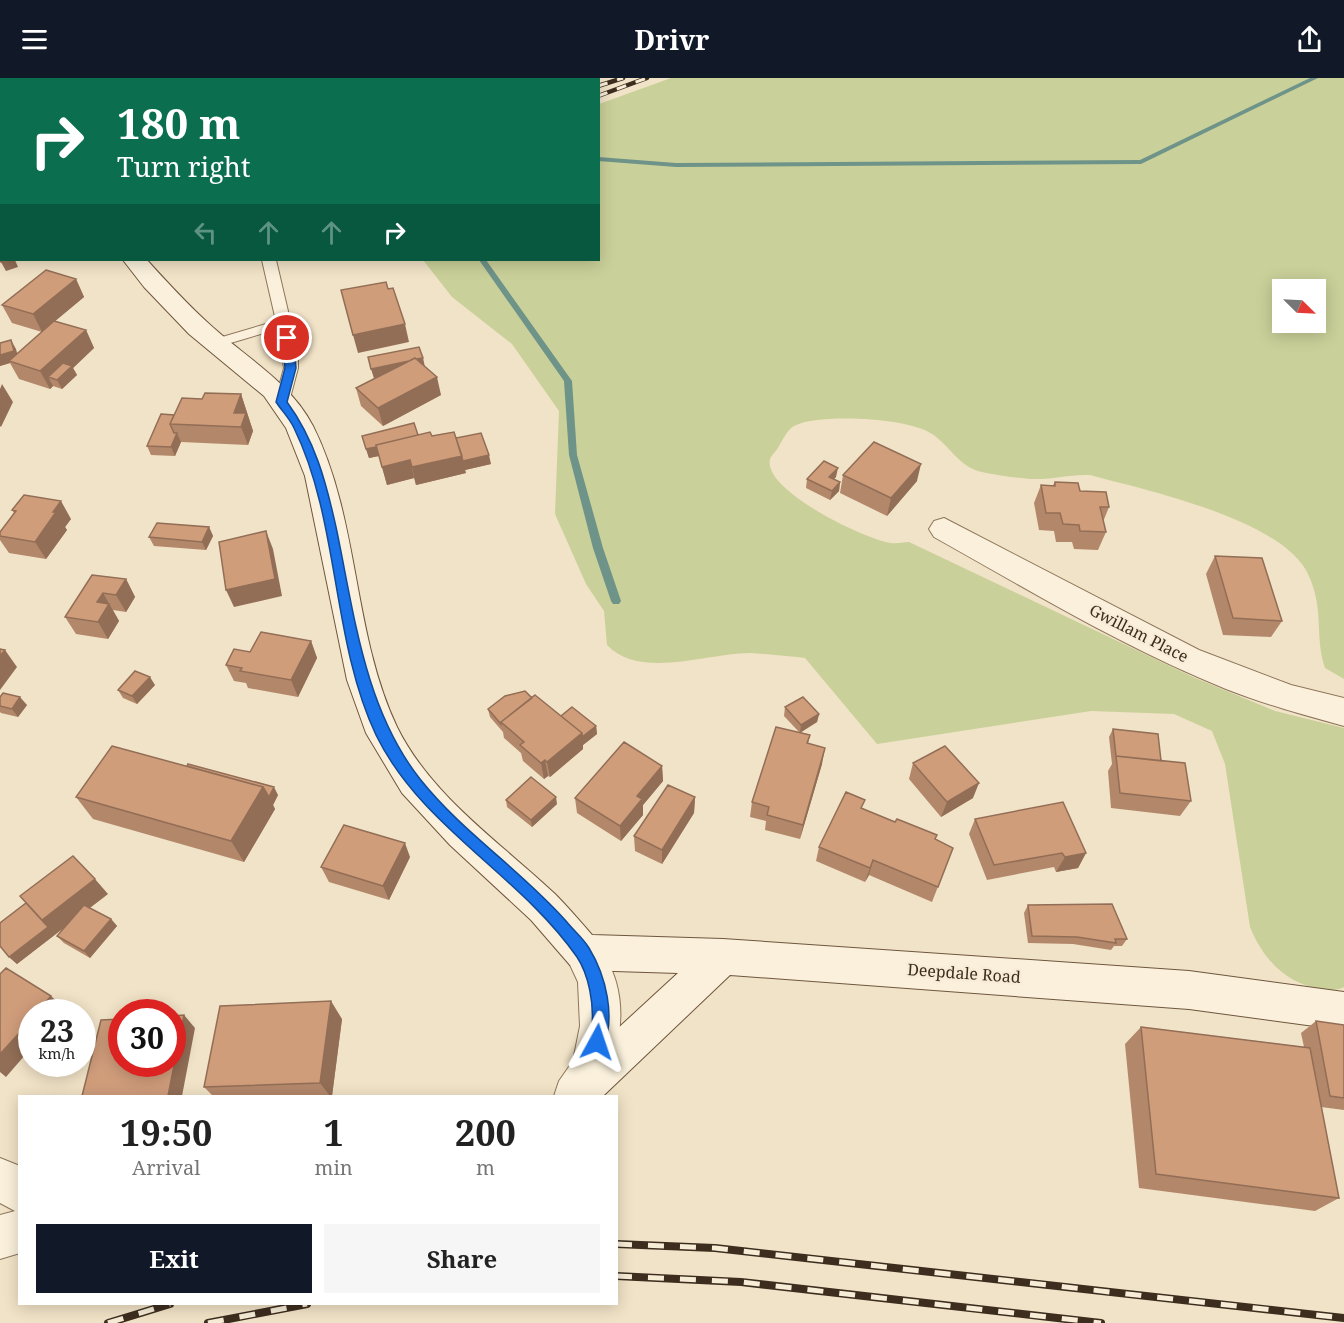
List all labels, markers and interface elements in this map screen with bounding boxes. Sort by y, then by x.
text: Drivr [635,21,709,58]
icon: menu [18,23,51,56]
icon: share [1293,23,1326,56]
text: 180 m [117,94,241,151]
icon: right [18,102,96,180]
text: Turn right [117,148,250,185]
icon: left [189,216,222,249]
icon: ahead [252,216,285,249]
icon: ahead [315,216,348,249]
icon: right [378,216,411,249]
north arrow [1272,279,1326,333]
map controls [1272,279,1326,333]
pin [261,312,312,363]
icon: arrive [270,321,303,354]
street label: Gwillam Place [1086,599,1192,667]
street label: Deepdale Road [907,958,1022,988]
speed limit sign: 30 [108,999,186,1077]
text: 23 [40,1010,74,1051]
position arrow [565,1010,629,1074]
text: km/h [39,1043,75,1063]
text: 19:50 [120,1108,212,1157]
text: 1 [323,1108,344,1157]
text: 200 [455,1108,516,1157]
text: Arrival [132,1154,200,1181]
text: min [315,1154,353,1181]
text: m [476,1154,495,1181]
button: Exit [36,1224,312,1293]
button: Share [324,1224,600,1293]

